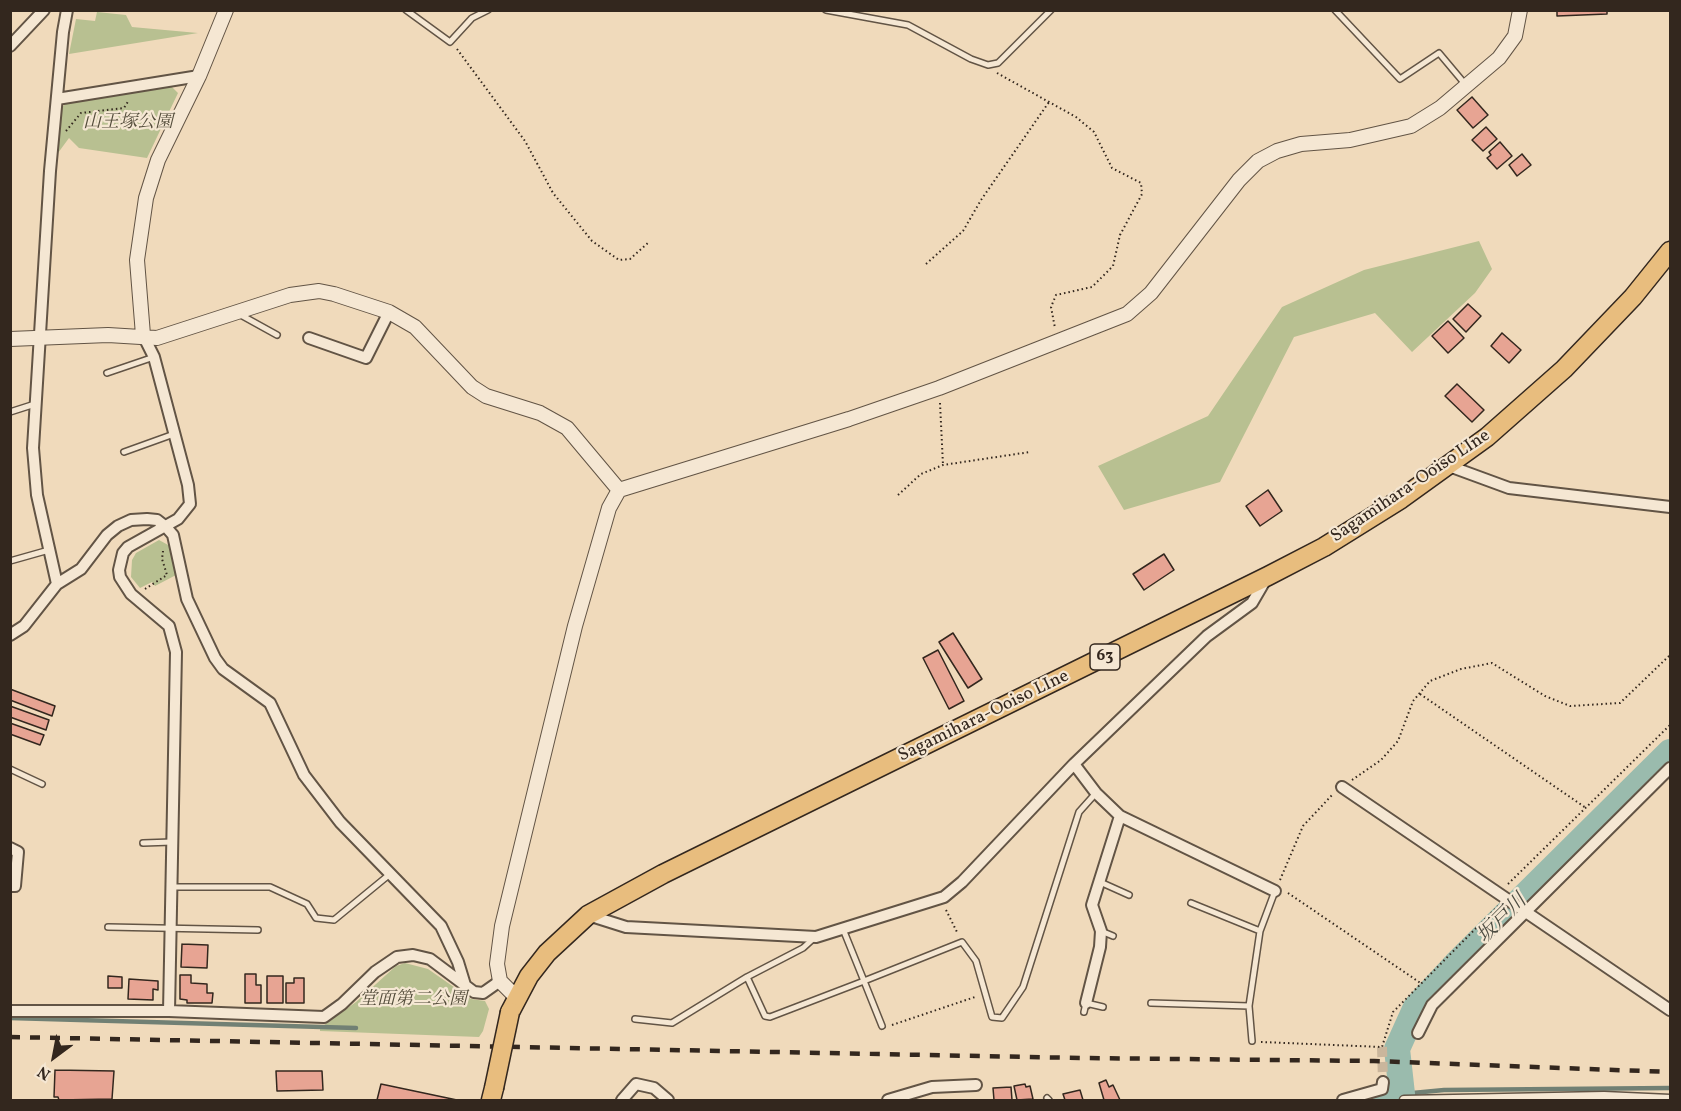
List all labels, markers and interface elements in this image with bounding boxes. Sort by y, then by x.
park label: 山王塚公園 [83,113,173,135]
street label: Sagamihara-Ooiso LIne [1327,426,1495,548]
road number: 63 [1090,644,1120,670]
street label: Sagamihara-Ooiso LIne [895,666,1073,768]
water label: 坂戸川 [1473,890,1533,950]
park label: 堂面第二公園 [359,990,467,1012]
north arrow [24,1027,84,1087]
text: N [34,1060,55,1085]

